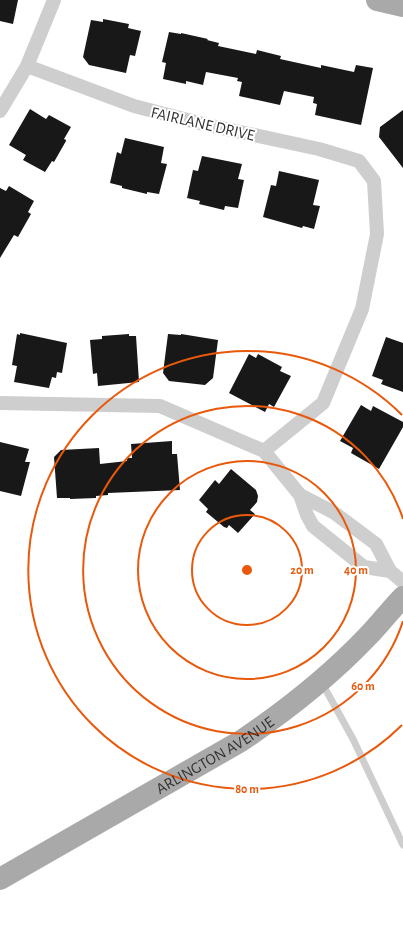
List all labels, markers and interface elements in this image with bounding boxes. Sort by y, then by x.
street label: FAIRLANE DRIVE [149,104,257,144]
centre of rings [240,563,254,577]
text: 20 m [290,564,314,576]
text: 40 m [344,564,368,576]
text: 60 m [351,680,375,692]
street label: ARLINGTON AVENUE [153,714,277,797]
text: 80 m [235,783,259,795]

